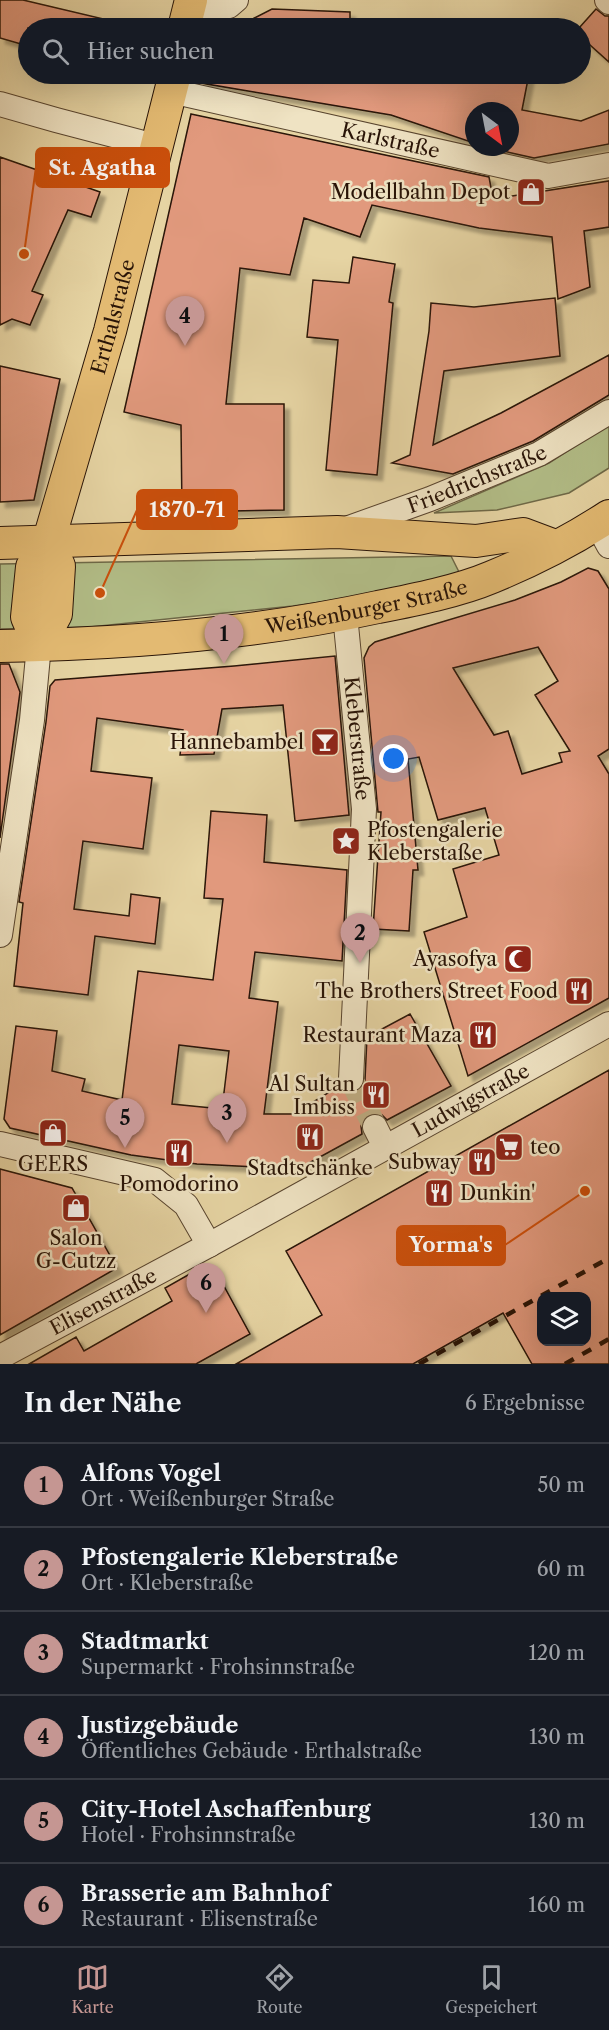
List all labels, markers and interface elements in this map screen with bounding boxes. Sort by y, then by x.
search box [18,18,591,84]
icon: search [39,35,72,68]
text: Hier suchen [87,38,214,65]
north arrow [465,102,519,156]
street label: Karlstraße [339,118,442,163]
callout: St. Agatha [36,148,169,187]
text: St. Agatha [48,155,157,180]
shop icon: Modellbahn Depot [515,176,547,208]
place label: Modellbahn Depot [331,180,510,204]
street label: Erthalstraße [86,257,140,377]
pin: 4 [166,296,204,346]
street label: Friedrichstraße [404,440,551,518]
callout: 1870-71 [137,490,237,529]
text: 1870-71 [149,497,226,522]
street label: Weißenburger Straße [262,575,470,639]
pin: 1 [204,614,244,664]
street label: Kleberstraße [339,675,375,801]
bar icon: Hannebambel [309,726,341,758]
place label: Hannebambel [170,730,304,754]
your location [379,744,408,773]
place label: Pfostengalerie Kleberstaße [367,818,503,865]
place icon: Pfostengalerie Kleberstaße [330,825,362,857]
pin: 2 [340,914,380,963]
mosque icon: Ayasofya [502,943,534,975]
place label: Ayasofya [412,947,497,971]
restaurant icon: The Brothers Street Food [563,975,595,1007]
place label: The Brothers Street Food [316,979,558,1003]
restaurant icon: Restaurant Maza [467,1019,499,1051]
place label: Restaurant Maza [302,1023,462,1047]
street label: Ludwigstraße [408,1058,533,1142]
place label: Al Sultan Imbiss [268,1072,355,1119]
restaurant icon: Al Sultan Imbiss [360,1079,392,1111]
pin: 3 [208,1094,246,1143]
pin: 5 [106,1098,144,1148]
shop icon: GEERS [37,1117,69,1149]
restaurant icon: Stadtschänke [294,1121,326,1153]
supermarket icon: teo [493,1131,525,1163]
place label: teo [530,1135,561,1159]
restaurant icon: Pomodorino [163,1137,195,1169]
restaurant icon: Subway [466,1146,498,1178]
place label: Subway [388,1150,462,1174]
place label: GEERS [18,1152,88,1176]
place label: Stadtschänke [247,1156,373,1180]
place label: Pomodorino [119,1172,239,1196]
restaurant icon: Dunkin' [423,1177,455,1209]
place label: Dunkin' [460,1181,535,1205]
shop icon: Salon G-Cutzz [60,1192,92,1224]
place label: Salon G-Cutzz [36,1226,116,1273]
callout: Yorma's [397,1226,505,1265]
text: Yorma's [408,1232,493,1257]
street label: Elisenstraße [45,1263,161,1340]
pin: 6 [186,1264,226,1313]
map controls [537,1292,591,1346]
button: layers [537,1292,591,1346]
text: In der Nähe [24,1387,181,1419]
text: 6 Ergebnisse [465,1391,585,1415]
text: Alfons Vogel [81,1460,221,1487]
text: 1 [39,1473,48,1497]
text: 50 m [538,1473,585,1497]
text: Ort · Weißenburger Straße [81,1487,335,1511]
text: Pfostengalerie Kleberstraße [81,1544,398,1571]
text: 2 [38,1557,49,1581]
text: 60 m [537,1557,585,1581]
text: Ort · Kleberstraße [81,1571,253,1595]
text: Stadtmarkt [81,1628,209,1655]
text: 3 [38,1641,49,1665]
text: 120 m [528,1641,585,1665]
text: Supermarkt · Frohsinnstraße [81,1655,355,1679]
text: Justizgebäude [81,1712,238,1739]
text: 4 [38,1725,49,1749]
text: 130 m [529,1725,585,1749]
text: Öffentliches Gebäude · Erthalstraße [81,1739,422,1763]
text: City-Hotel Aschaffenburg [81,1796,371,1823]
text: 5 [38,1809,49,1833]
text: 130 m [529,1809,585,1833]
text: Hotel · Frohsinnstraße [81,1823,296,1847]
text: Brasserie am Bahnhof [81,1880,329,1907]
text: 6 [38,1893,49,1917]
text: 160 m [528,1893,585,1917]
text: Restaurant · Elisenstraße [81,1907,318,1931]
tab: Karte [71,1961,114,2017]
tab: Route [257,1961,302,2017]
tab: Gespeichert [445,1961,538,2017]

